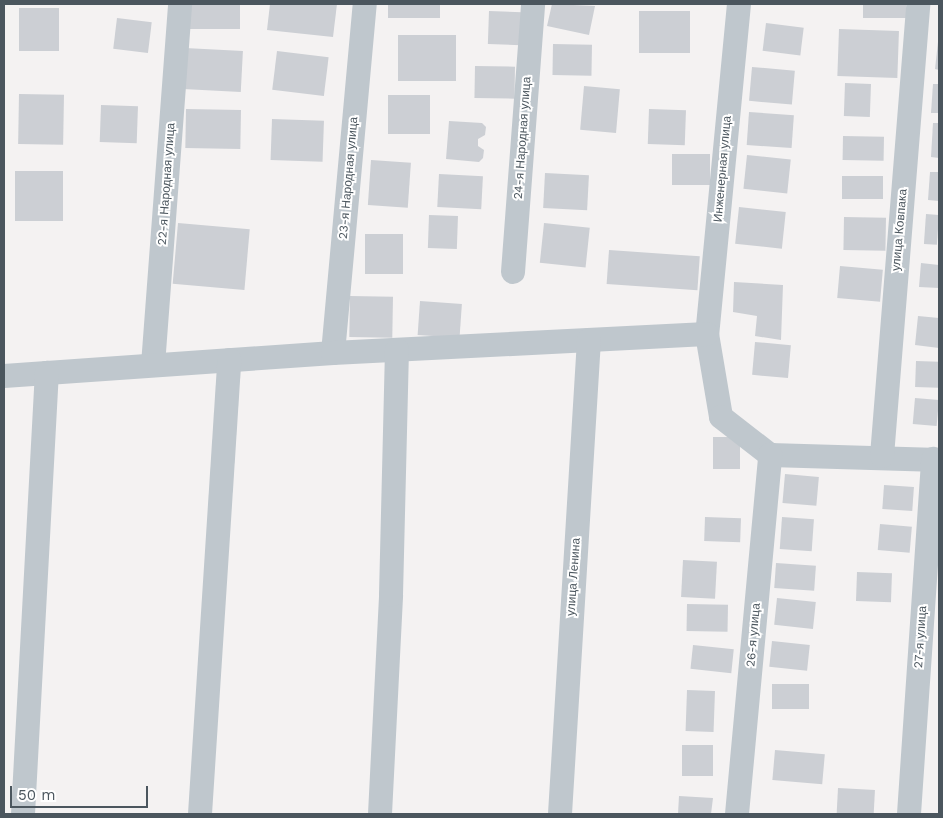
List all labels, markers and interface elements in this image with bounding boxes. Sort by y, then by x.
street label: 24-я Народная улица [512,76,534,200]
street label: Инженерная улица [711,115,735,223]
street label: 23-я Народная улица [336,116,362,240]
street label: 22-я Народная улица [156,122,178,246]
street label: улица Ковпака [889,188,911,272]
street label: улица Ленина [564,537,584,617]
street label: 26-я улица [744,602,764,668]
street label: 27-я улица [912,605,930,669]
scale bar [12,776,150,808]
text: 50 m [18,786,55,804]

